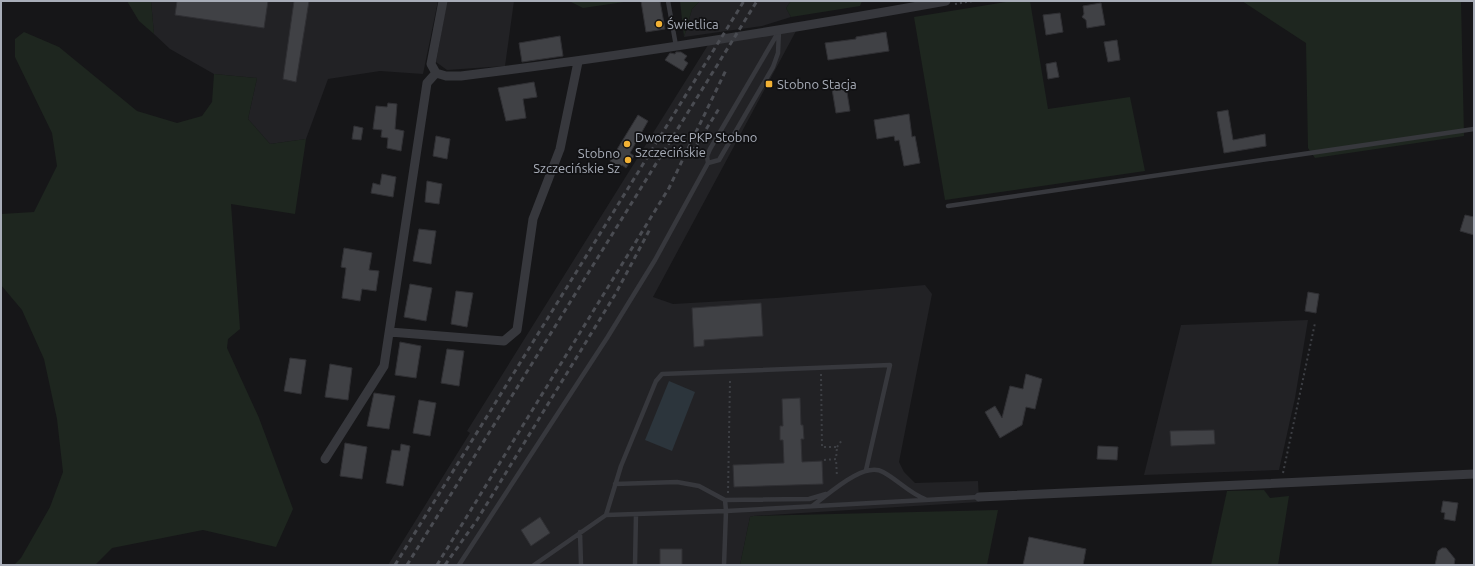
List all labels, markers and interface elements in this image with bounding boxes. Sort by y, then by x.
place label: Świetlica [667,17,719,31]
marker: Świetlica [654,19,664,29]
place label: Stobno Stacja [777,77,857,91]
marker: Stobno Stacja [764,79,774,89]
place label: Dworzec PKP Stobno Szczecińskie [635,130,757,159]
marker: Dworzec PKP Stobno Szczecińskie [622,139,632,149]
place label: Stobno Szczecińskie Sz [533,146,620,175]
marker: Stobno Szczecińskie Sz [623,155,633,165]

